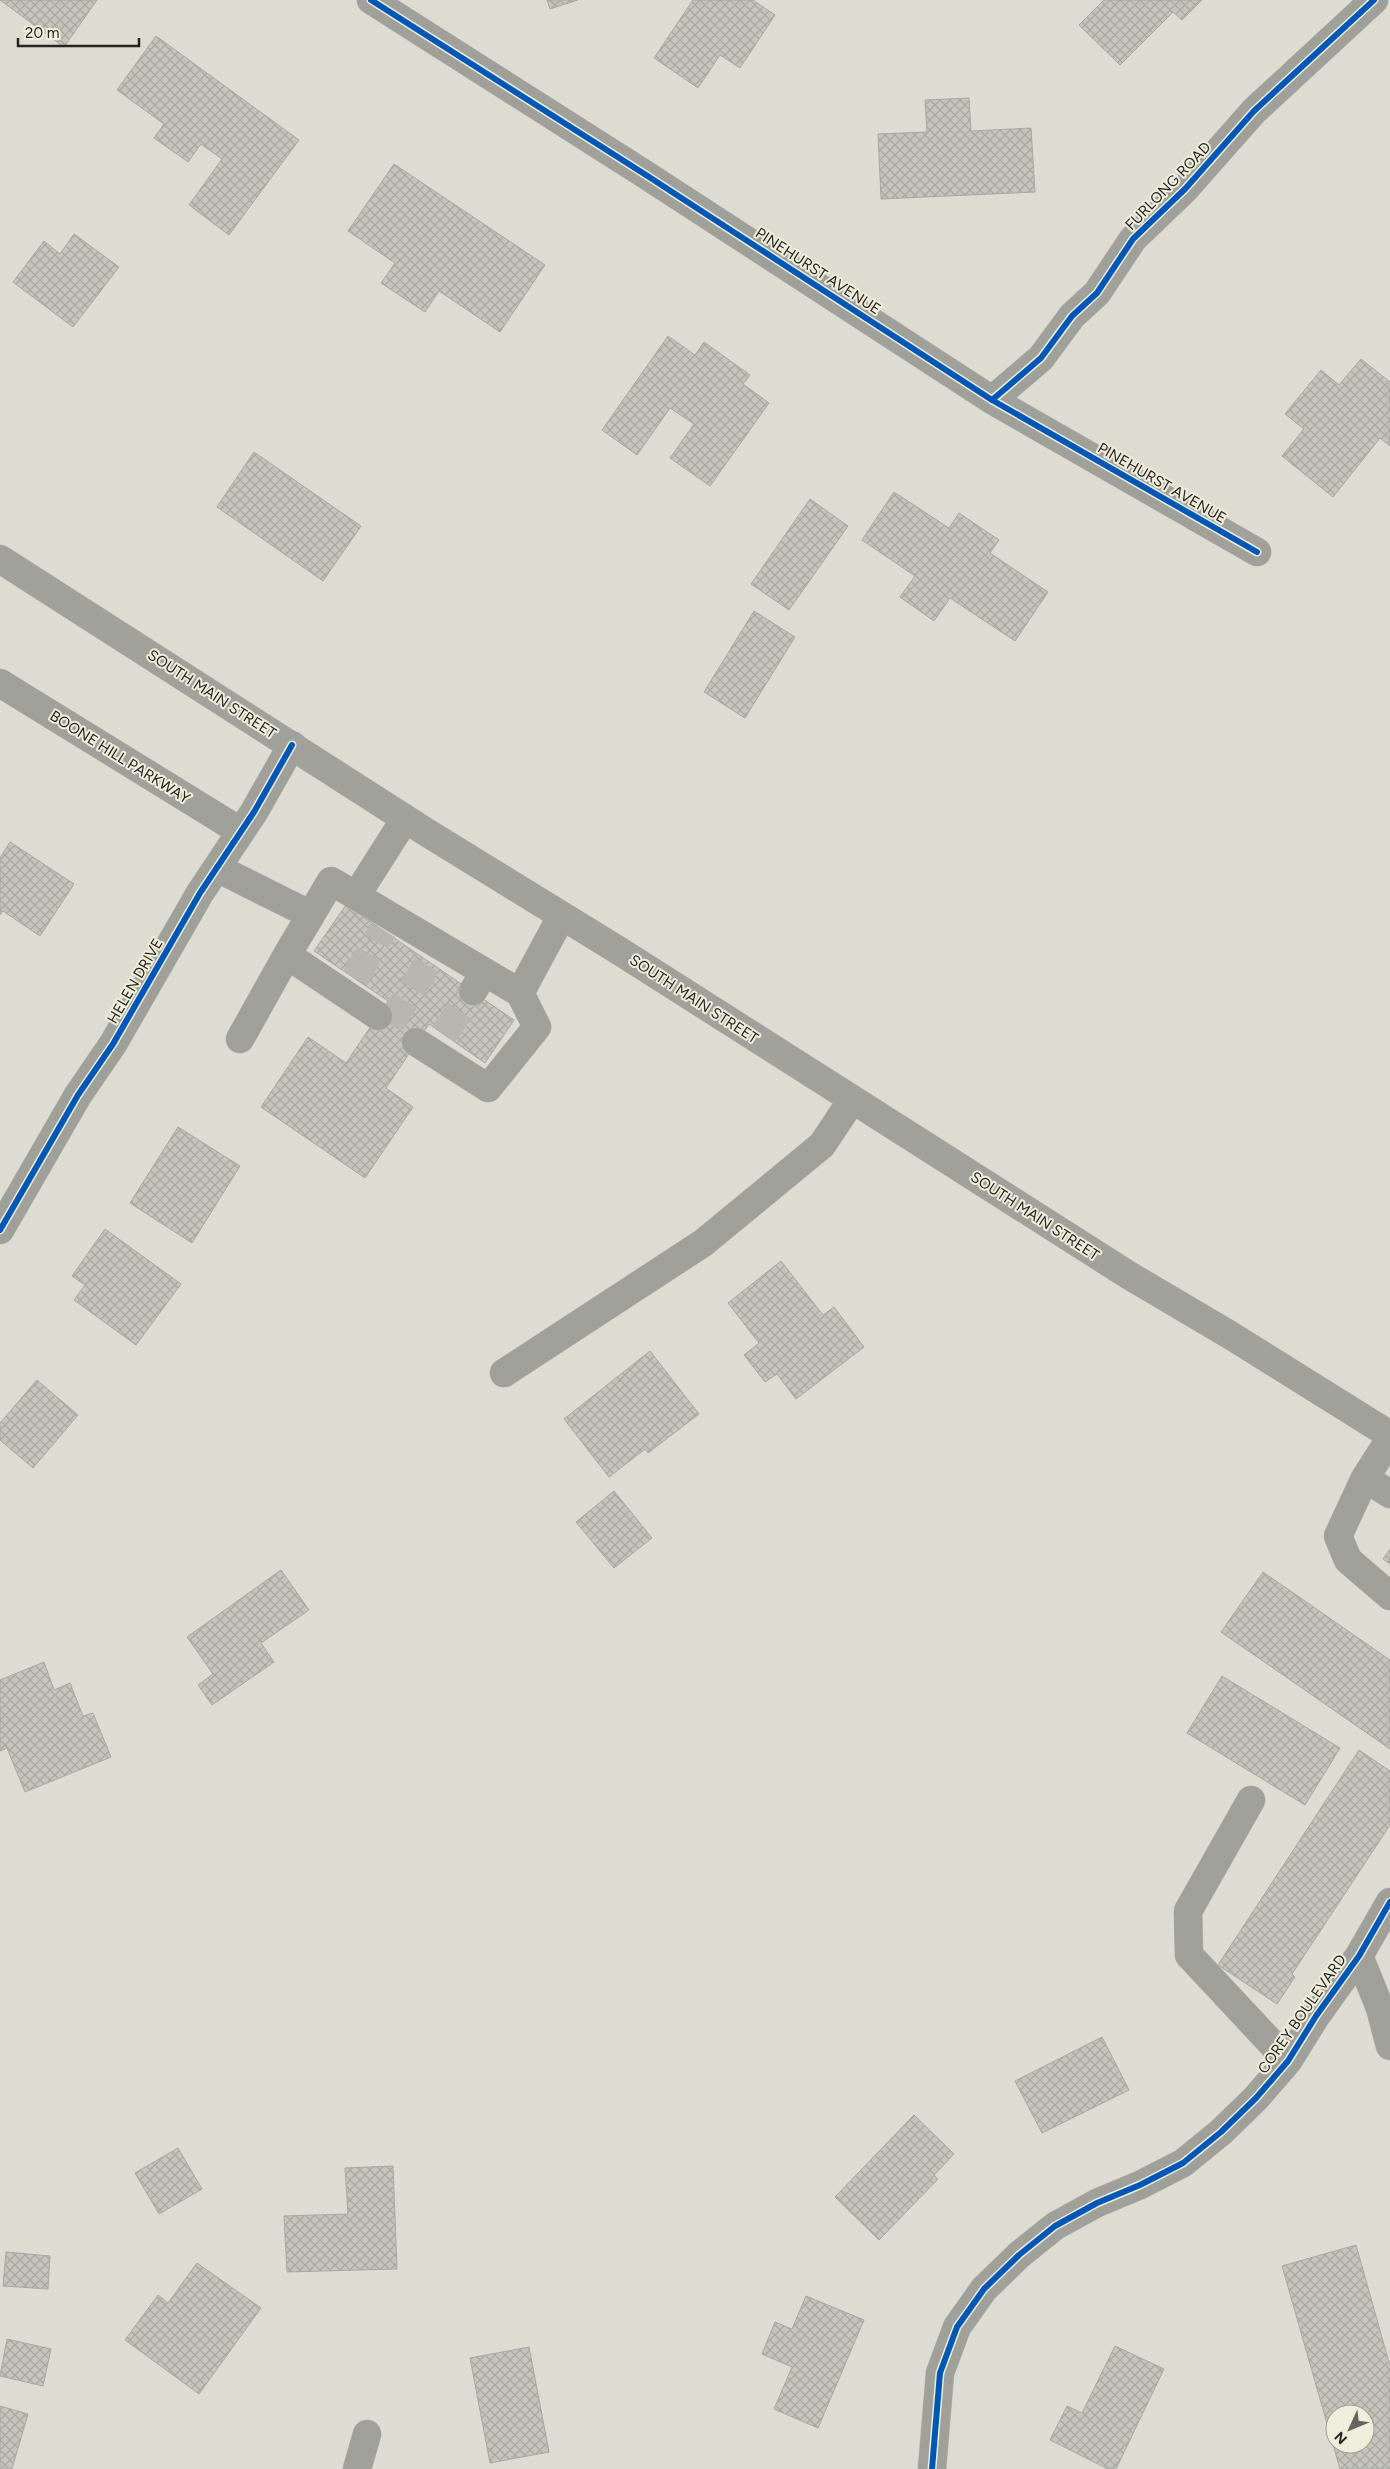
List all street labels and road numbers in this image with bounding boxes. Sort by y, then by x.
street label: FURLONG ROAD [1121,138,1215,234]
street label: PINEHURST AVENUE [752,224,884,318]
street label: PINEHURST AVENUE [1094,439,1230,527]
street label: SOUTH MAIN STREET [144,646,280,743]
street label: BOONE HILL PARKWAY [47,707,193,807]
street label: HELEN DRIVE [103,935,167,1027]
street label: SOUTH MAIN STREET [626,951,762,1048]
street label: SOUTH MAIN STREET [967,1168,1103,1265]
street label: COREY BOULEVARD [1254,1951,1350,2077]

